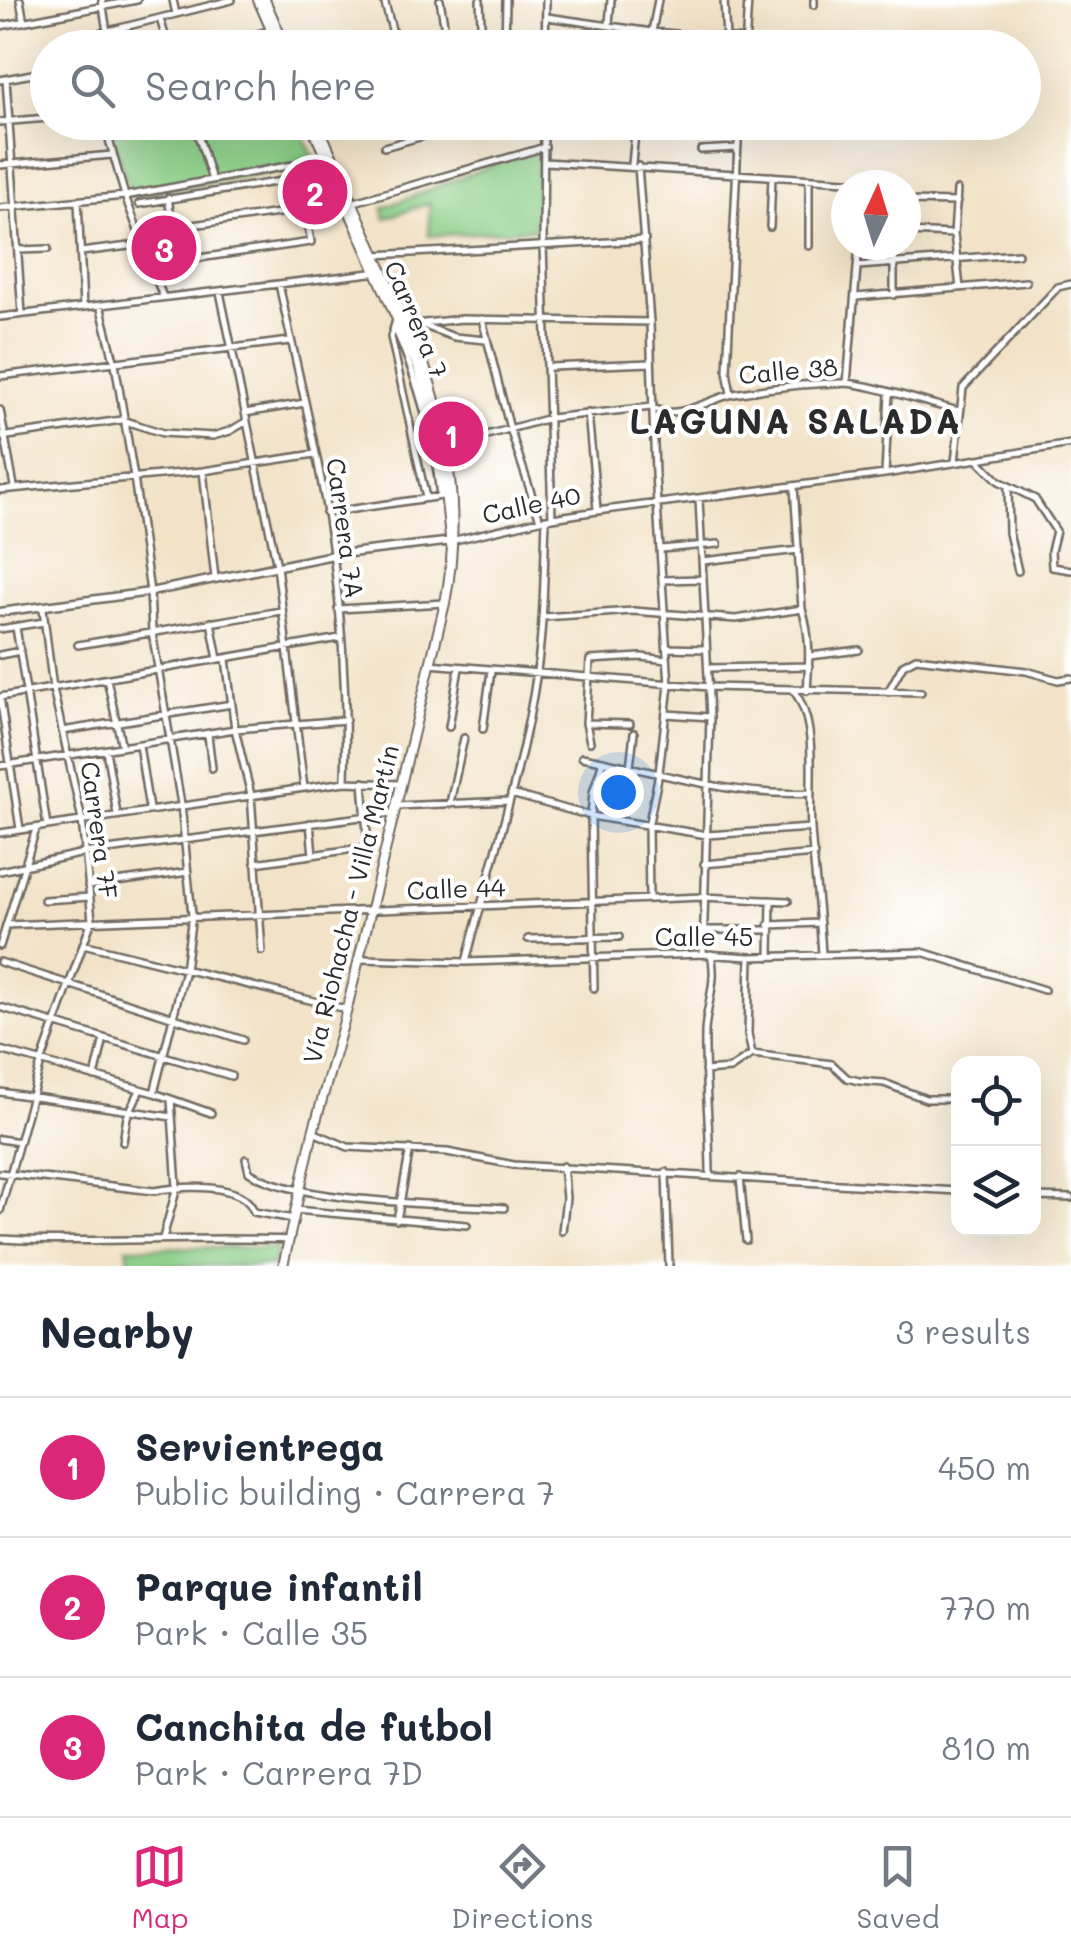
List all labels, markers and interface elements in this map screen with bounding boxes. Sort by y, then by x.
search box [30,30,1041,140]
icon: search [65,58,120,113]
text: Search here [145,60,376,110]
pin: 2 [282,154,348,230]
north arrow [831,170,921,260]
pin: 3 [132,210,196,286]
street label: Carrera 7 [378,256,456,382]
street label: Calle 38 [737,350,839,390]
pin: 1 [418,396,484,472]
district label: LAGUNA SALADA [630,397,962,443]
street label: Carrera 7A [320,456,372,600]
street label: Calle 40 [479,478,583,530]
street label: Vía Riohacha - Villa Martín [295,741,405,1067]
street label: Carrera 7F [75,759,125,901]
your location [593,767,644,818]
street label: Calle 44 [406,870,506,906]
street label: Calle 45 [655,920,753,952]
map controls [951,1056,1041,1236]
button: locate [951,1056,1041,1146]
button: layers [951,1146,1041,1236]
text: Nearby [40,1304,194,1359]
text: 3 results [895,1310,1031,1352]
text: Servientrega [135,1421,384,1471]
text: 1 [65,1446,80,1488]
text: 450 m [938,1446,1031,1488]
text: Public building · Carrera 7 [135,1471,555,1513]
text: Parque infantil [135,1561,423,1611]
text: 2 [64,1586,81,1628]
text: 770 m [940,1586,1031,1628]
text: Park · Calle 35 [135,1611,368,1653]
text: Canchita de futbol [135,1701,493,1751]
text: 3 [63,1726,82,1768]
text: 810 m [942,1726,1031,1768]
text: Park · Carrera 7D [135,1751,423,1793]
tab: Map [131,1839,188,1935]
tab: Directions [451,1839,594,1935]
tab: Saved [856,1839,940,1935]

